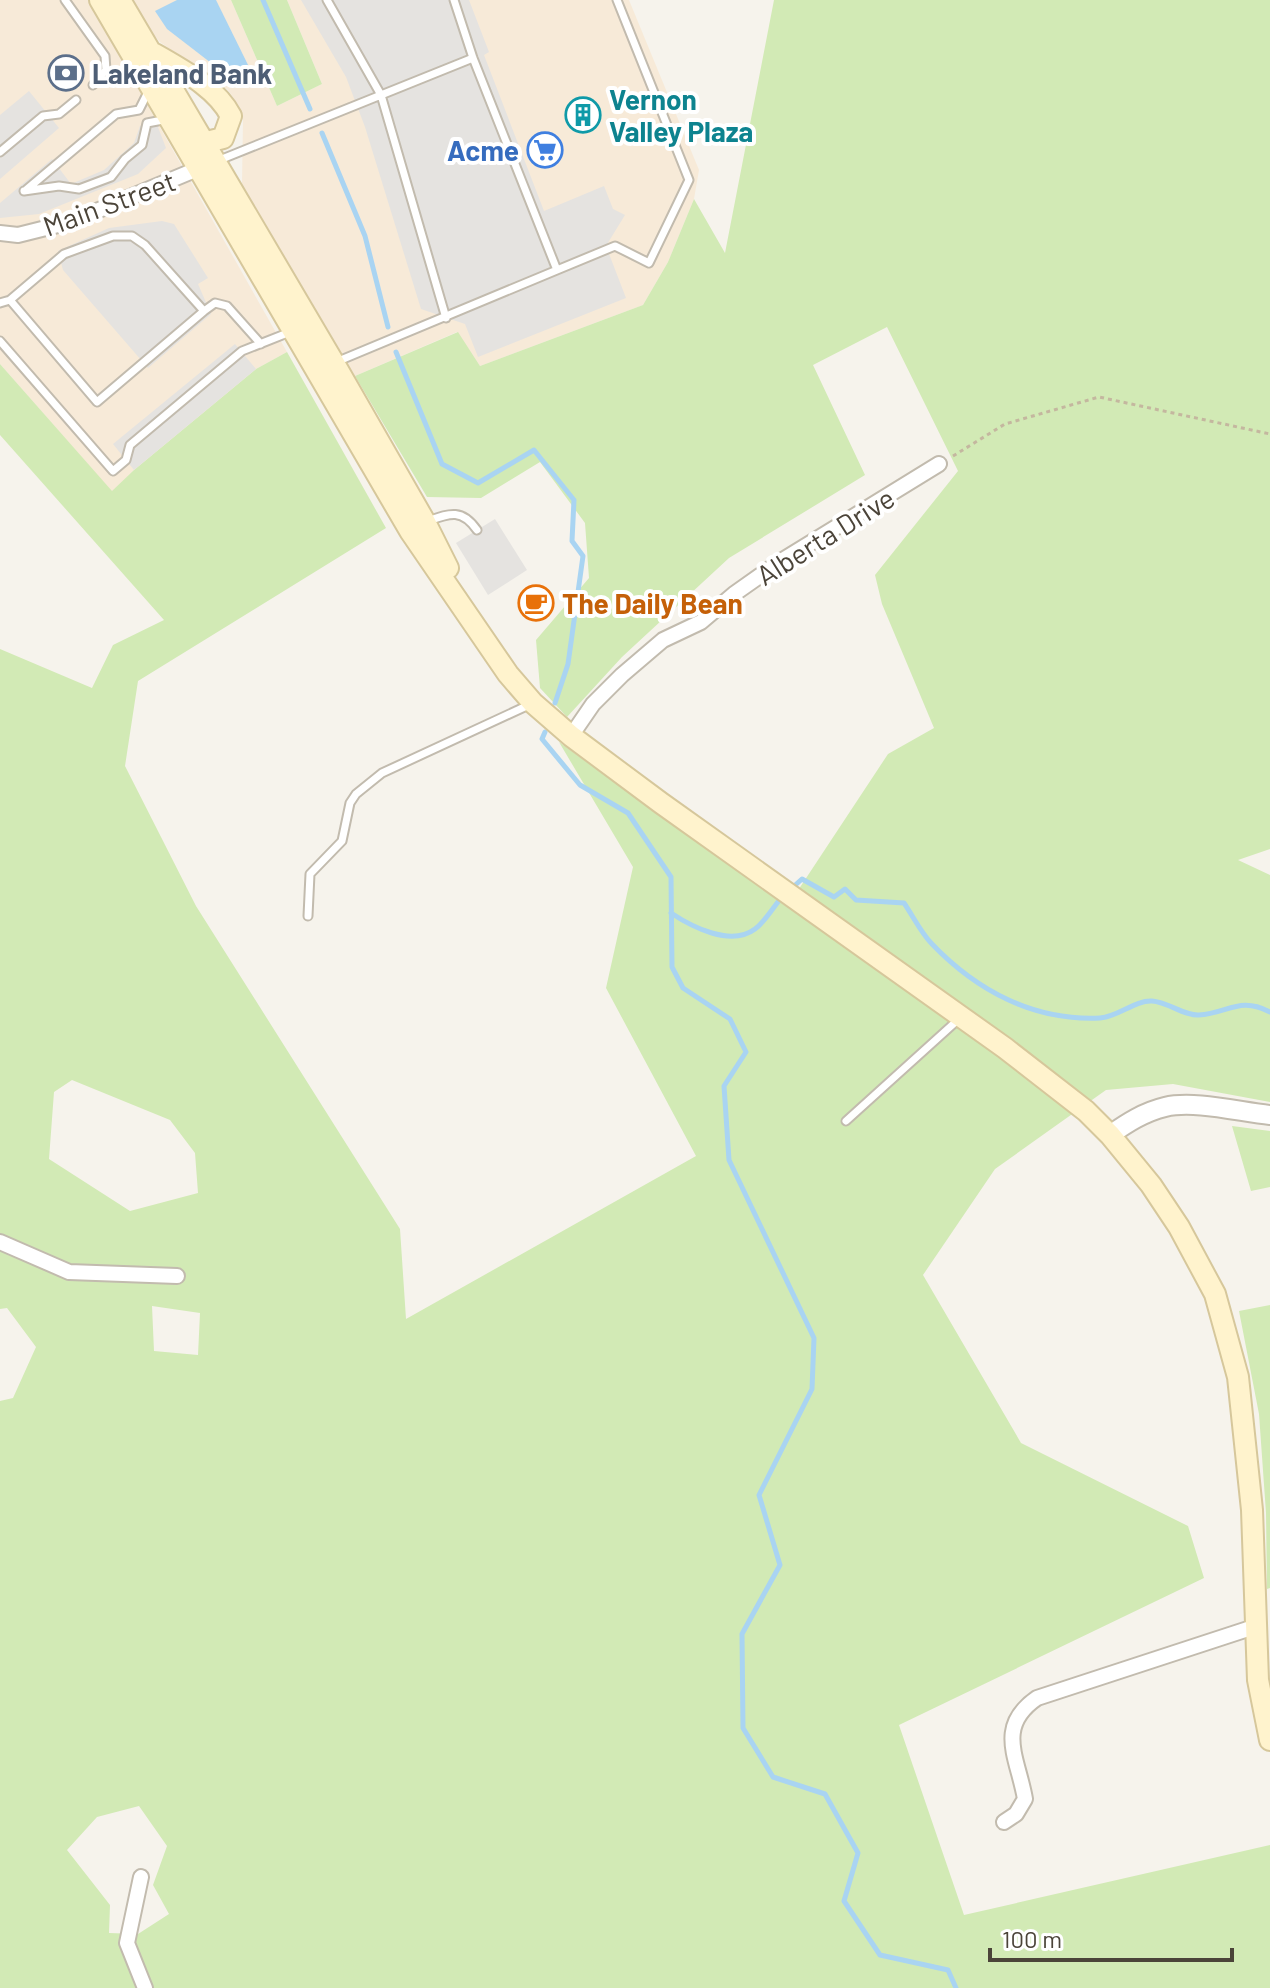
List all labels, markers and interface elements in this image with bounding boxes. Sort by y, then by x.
bank icon: Lakeland Bank [47,54,85,92]
place label: Lakeland Bank [92,56,272,90]
place label: Vernon Valley Plaza [609,82,753,148]
building icon: Vernon Valley Plaza [564,96,602,134]
supermarket icon: Acme [526,131,564,169]
place label: Acme [447,133,519,167]
street label: Main Street [38,163,180,243]
street label: Alberta Drive [750,480,900,592]
cafe icon: The Daily Bean [517,584,555,622]
place label: The Daily Bean [562,586,743,620]
scale bar [990,1912,1232,1962]
text: 100 m [1002,1924,1062,1953]

